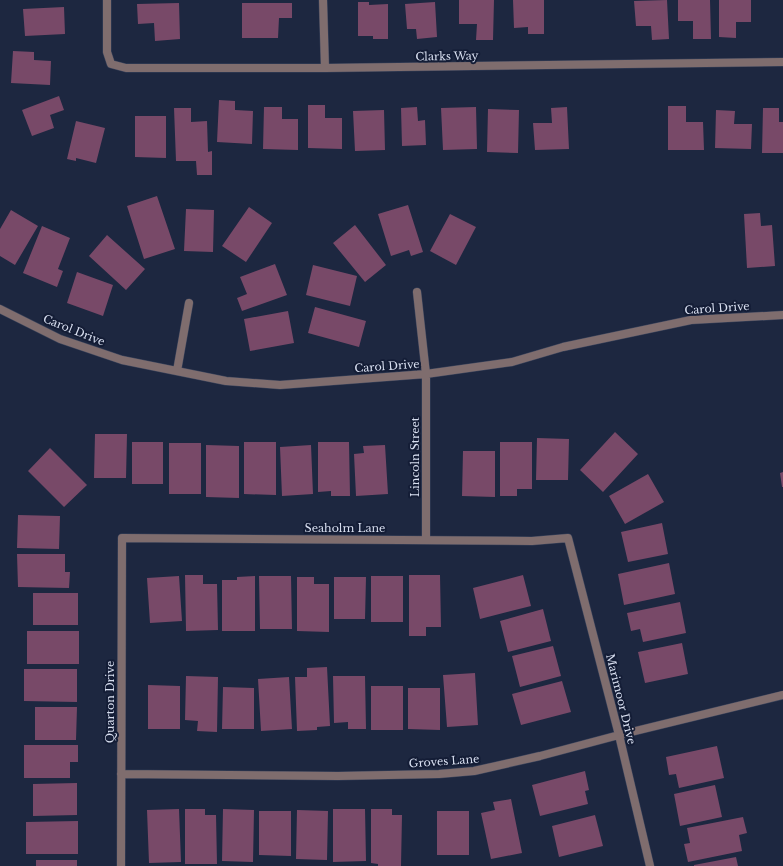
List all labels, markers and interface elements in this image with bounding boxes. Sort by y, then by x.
street label: Clarks Way [415,48,479,64]
street label: Carol Drive [684,299,750,317]
street label: Carol Drive [41,311,107,349]
street label: Carol Drive [354,357,420,375]
street label: Lincoln Street [408,416,422,497]
street label: Seaholm Lane [305,521,385,535]
street label: Marimoor Drive [603,652,639,746]
street label: Quarton Drive [103,661,117,743]
street label: Groves Lane [408,752,480,770]

